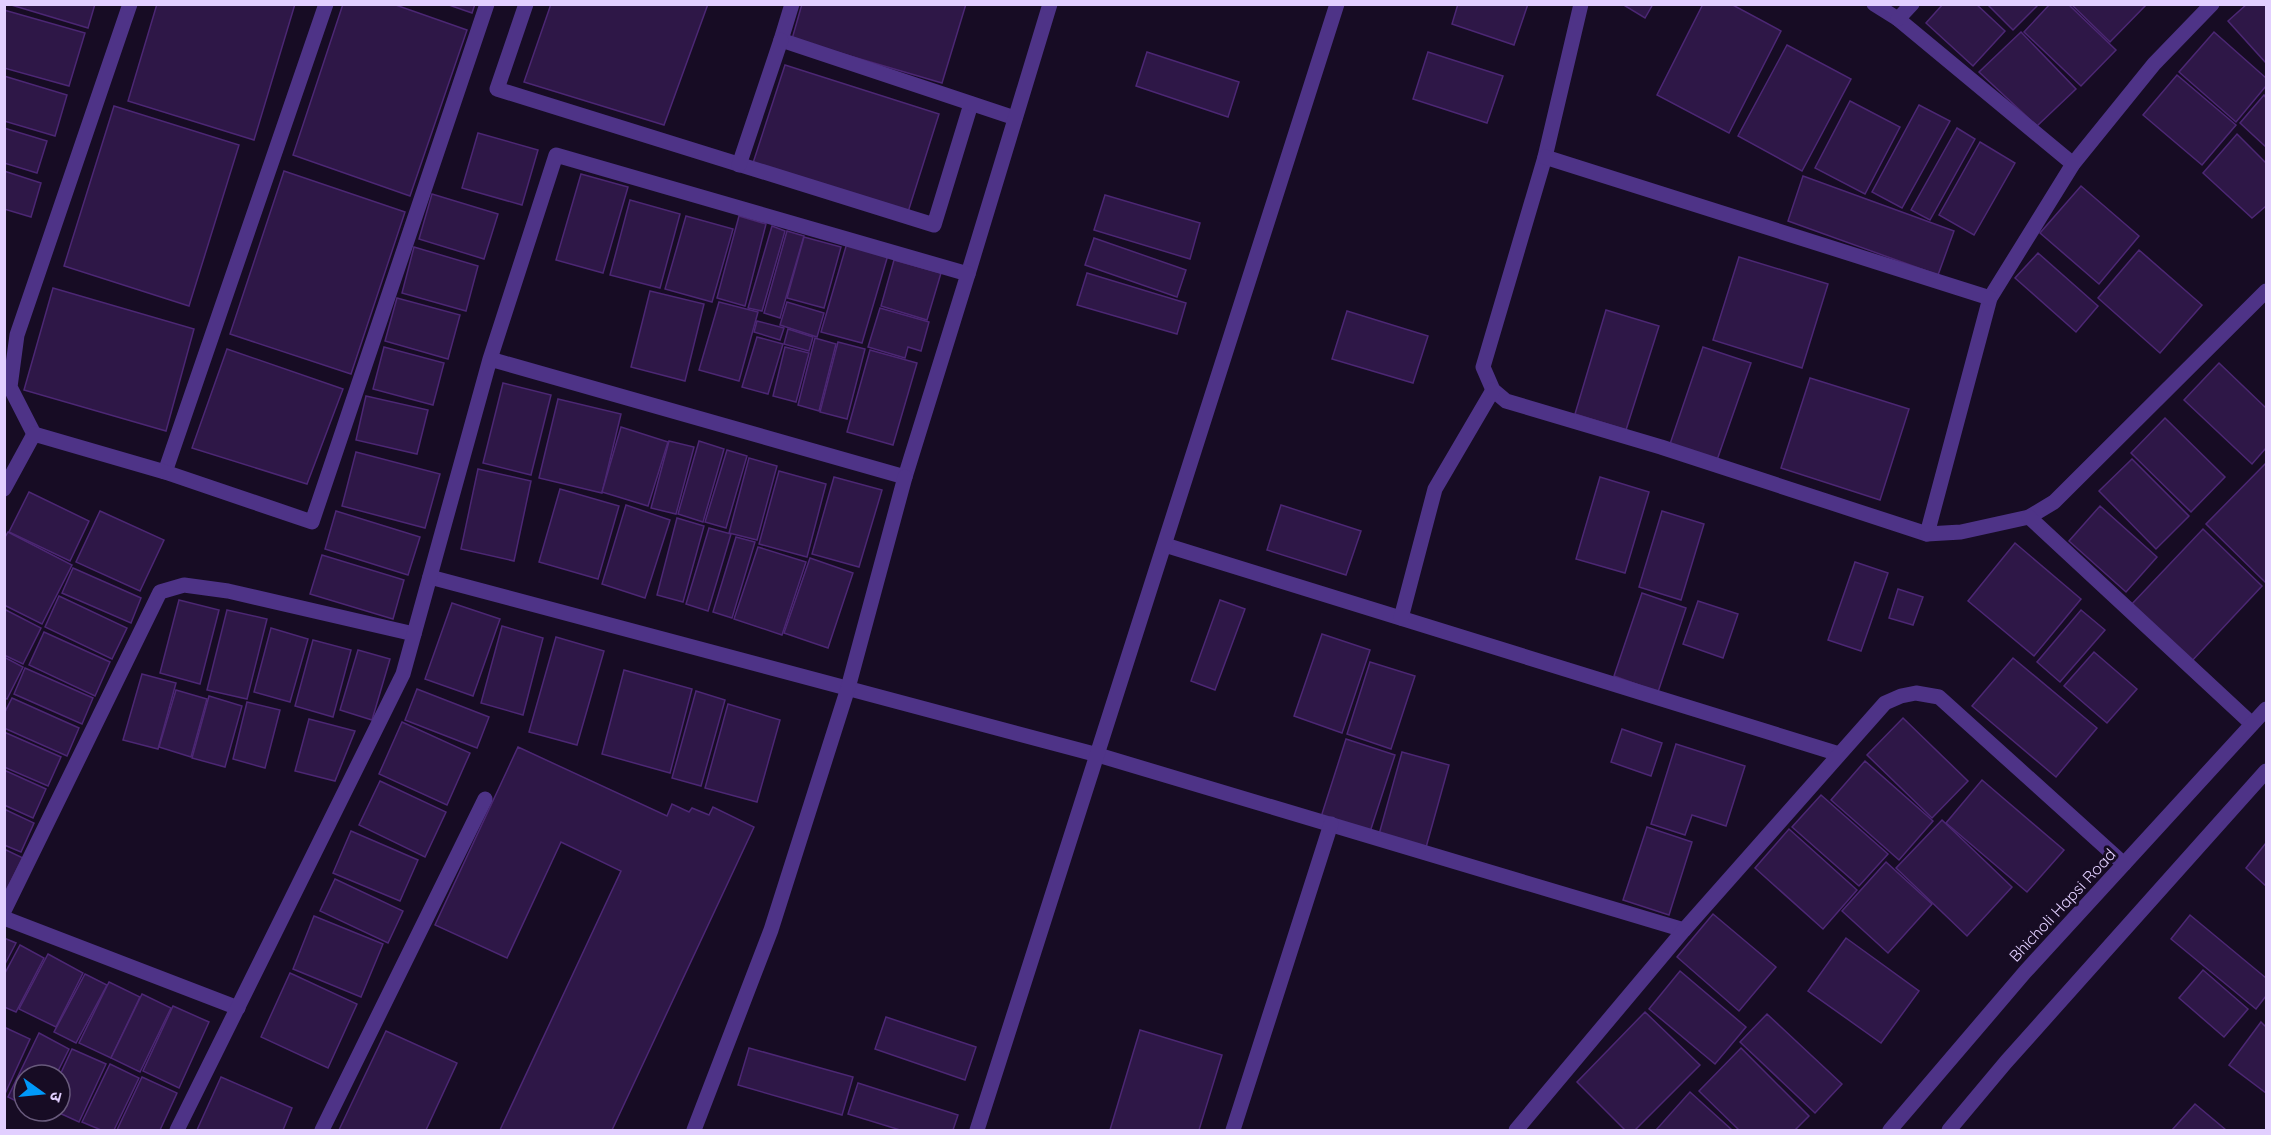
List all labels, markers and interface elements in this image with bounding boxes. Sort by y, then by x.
street label: Bhicholi Hapsi Road [2004,844,2120,966]
north arrow [12,1063,72,1123]
text: उ [45,1090,67,1105]

